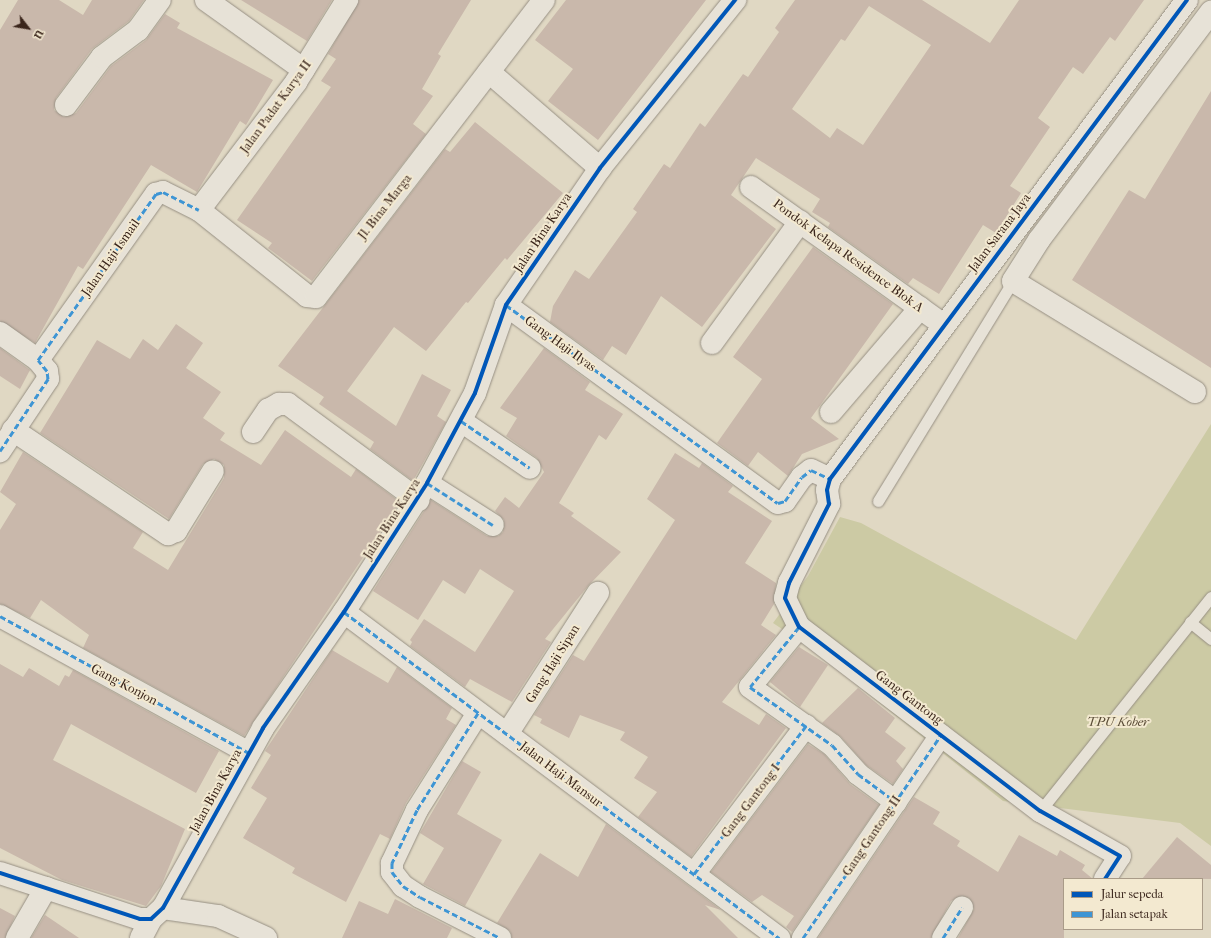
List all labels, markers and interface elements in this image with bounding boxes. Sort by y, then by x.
north arrow [8,8,48,48]
text: U [31,27,46,41]
street label: Jalan Padat Karya II [237,57,315,157]
street label: Jl. Bina Marga [355,171,415,243]
street label: Jalan Bina Karya [510,190,576,276]
street label: Jalan Sarana Jaya [965,191,1035,275]
street label: Pondok Kelapa Residence Blok A [770,196,926,316]
street label: Jalan Haji Ismail [79,216,143,300]
street label: Gang Haji Ilyas [521,313,599,375]
street label: Jalan Bina Karya [360,476,424,562]
street label: Gang Haji Sipan [523,622,583,706]
street label: Gang Konjon [88,661,160,709]
street label: Gang Gantong [872,667,946,729]
park label: TPU Kober [1087,714,1149,730]
street label: Jalan Haji Mansur [516,739,606,811]
street label: Jalan Bina Karya [187,746,245,836]
street label: Gang Gantong I [718,761,784,841]
street label: Gang Gantong II [839,793,905,879]
legend [1063,878,1203,930]
text: Jalur sepeda [1101,887,1163,901]
text: Jalan setapak [1101,907,1168,921]

